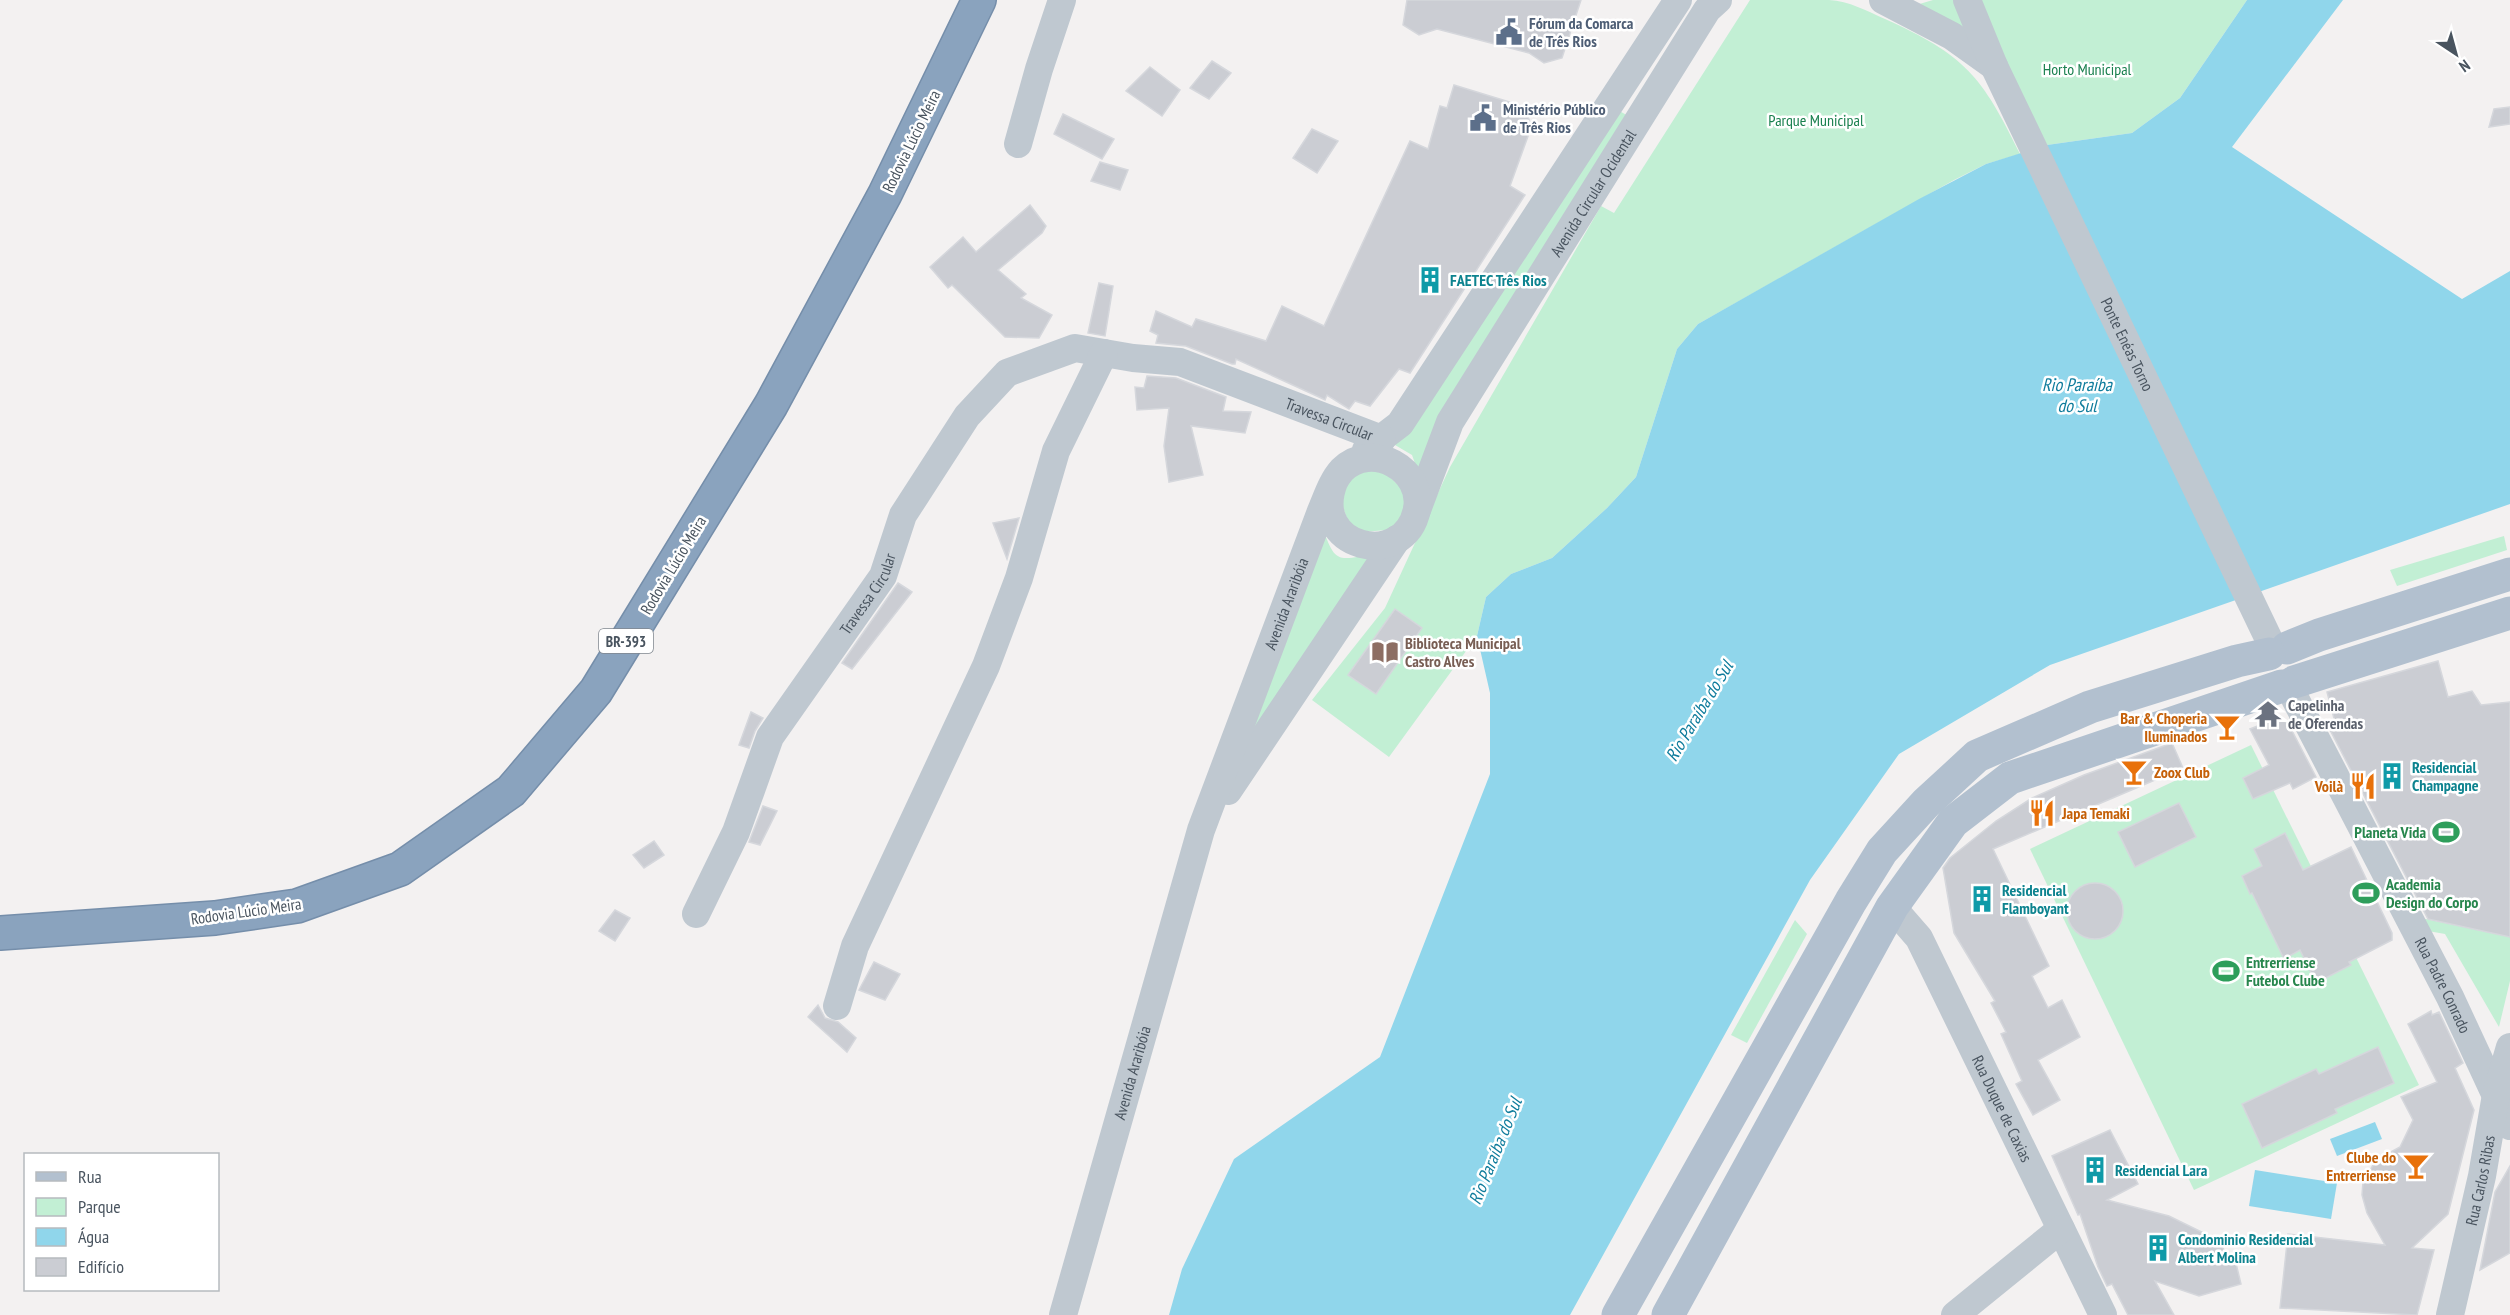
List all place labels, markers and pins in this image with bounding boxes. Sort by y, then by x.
place label: Fórum da Comarca de Três Rios [1529,13,1634,51]
public building icon: Fórum da Comarca de Três Rios [1494,17,1524,47]
place label: Ministério Público de Três Rios [1503,99,1606,137]
public building icon: Ministério Público de Três Rios [1468,103,1498,133]
building icon: FAETEC Três Rios [1415,265,1445,295]
place label: FAETEC Três Rios [1450,270,1547,290]
place label: Biblioteca Municipal Castro Alves [1405,633,1521,671]
library icon: Biblioteca Municipal Castro Alves [1370,637,1400,667]
place label: Capelinha de Oferendas [2288,695,2363,733]
temple icon: Capelinha de Oferendas [2253,699,2283,729]
place label: Bar & Choperia Iluminados [2120,708,2207,746]
bar icon: Bar & Choperia Iluminados [2212,712,2242,742]
bar icon: Zoox Club [2119,757,2149,787]
place label: Residencial Champagne [2412,757,2479,795]
building icon: Residencial Champagne [2377,761,2407,791]
place label: Zoox Club [2154,762,2210,782]
restaurant icon: Voilà [2348,771,2378,801]
place label: Voilà [2314,776,2343,796]
restaurant icon: Japa Temaki [2027,798,2057,828]
place label: Japa Temaki [2061,803,2130,823]
sports icon: Planeta Vida [2431,817,2461,847]
place label: Planeta Vida [2354,822,2426,842]
place label: Academia Design do Corpo [2385,874,2478,912]
sports icon: Academia Design do Corpo [2351,878,2381,908]
place label: Residencial Flamboyant [2002,880,2069,918]
building icon: Residencial Flamboyant [1967,884,1997,914]
place label: Entrerriense Futebol Clube [2246,952,2325,990]
sports icon: Entrerriense Futebol Clube [2211,956,2241,986]
place label: Clube do Entrerriense [2326,1147,2396,1185]
bar icon: Clube do Entrerriense [2401,1151,2431,1181]
building icon: Residencial Lara [2080,1155,2110,1185]
place label: Residencial Lara [2115,1160,2208,1180]
place label: Condominio Residencial Albert Molina [2177,1229,2313,1267]
building icon: Condominio Residencial Albert Molina [2143,1233,2173,1263]

